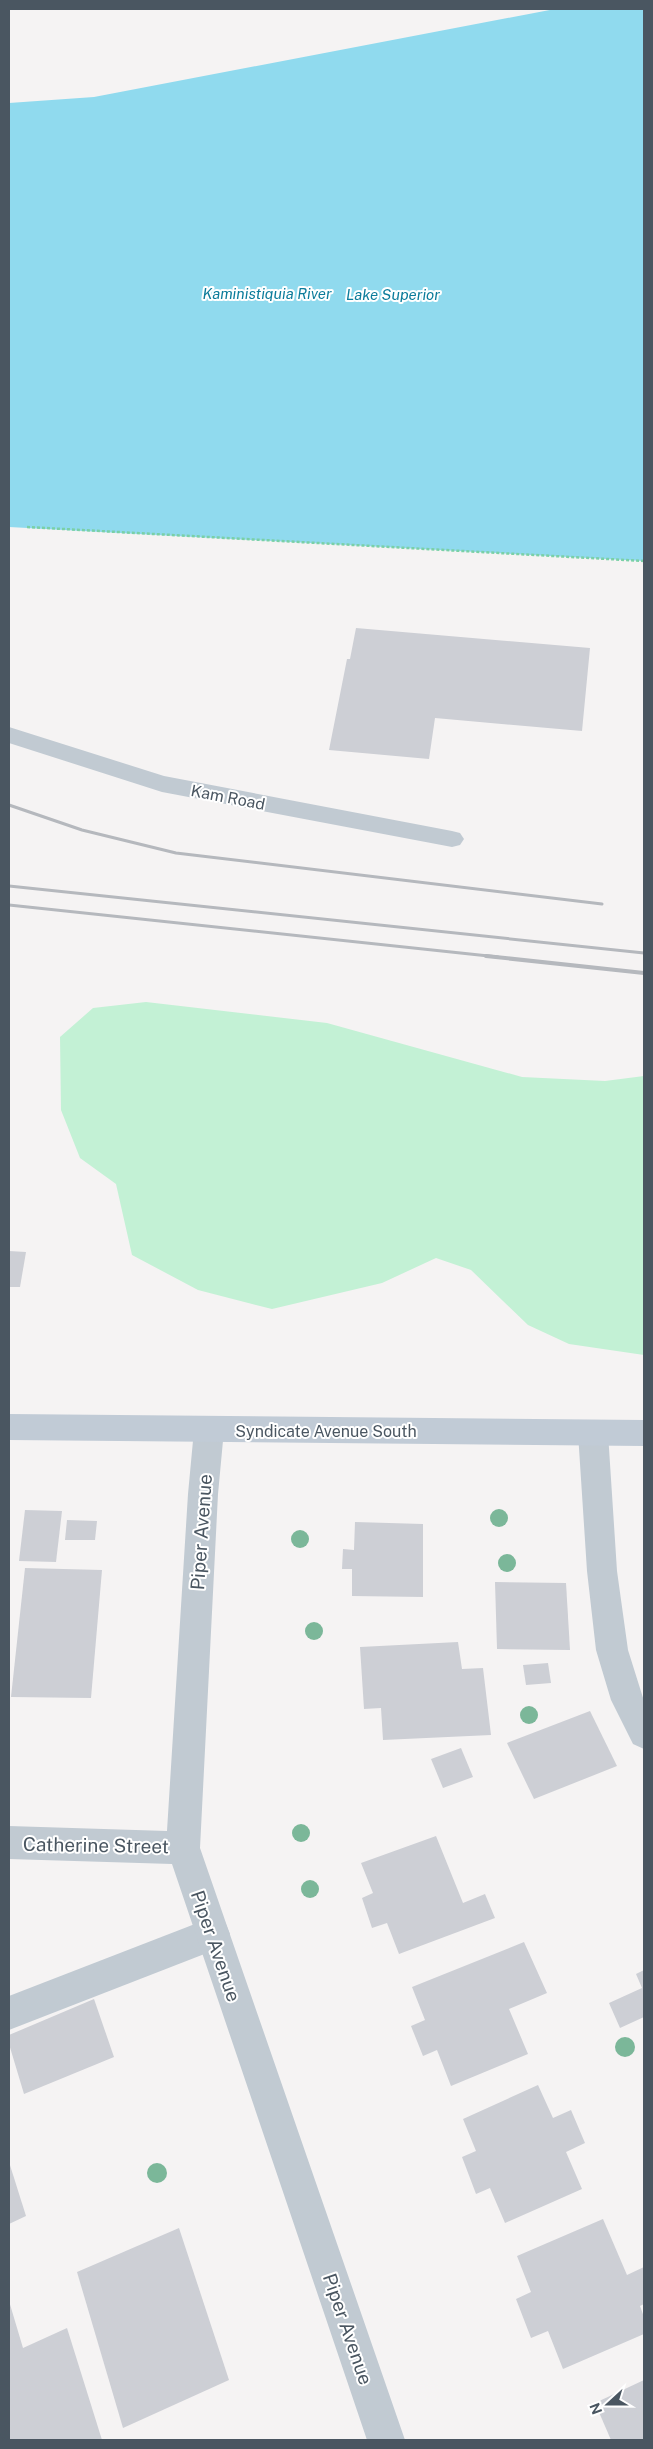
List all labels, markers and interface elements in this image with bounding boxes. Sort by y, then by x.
water label: Kaministiquia River [202,285,332,302]
water label: Lake Superior [346,286,440,303]
street label: Kam Road [189,781,267,814]
street label: Syndicate Avenue South [235,1422,417,1441]
street label: Piper Avenue [186,1473,216,1591]
street label: Catherine Street [23,1833,169,1857]
street label: Piper Avenue [187,1887,245,2005]
street label: Piper Avenue [319,2270,377,2388]
north arrow [583,2379,633,2429]
text: N [586,2401,605,2417]

